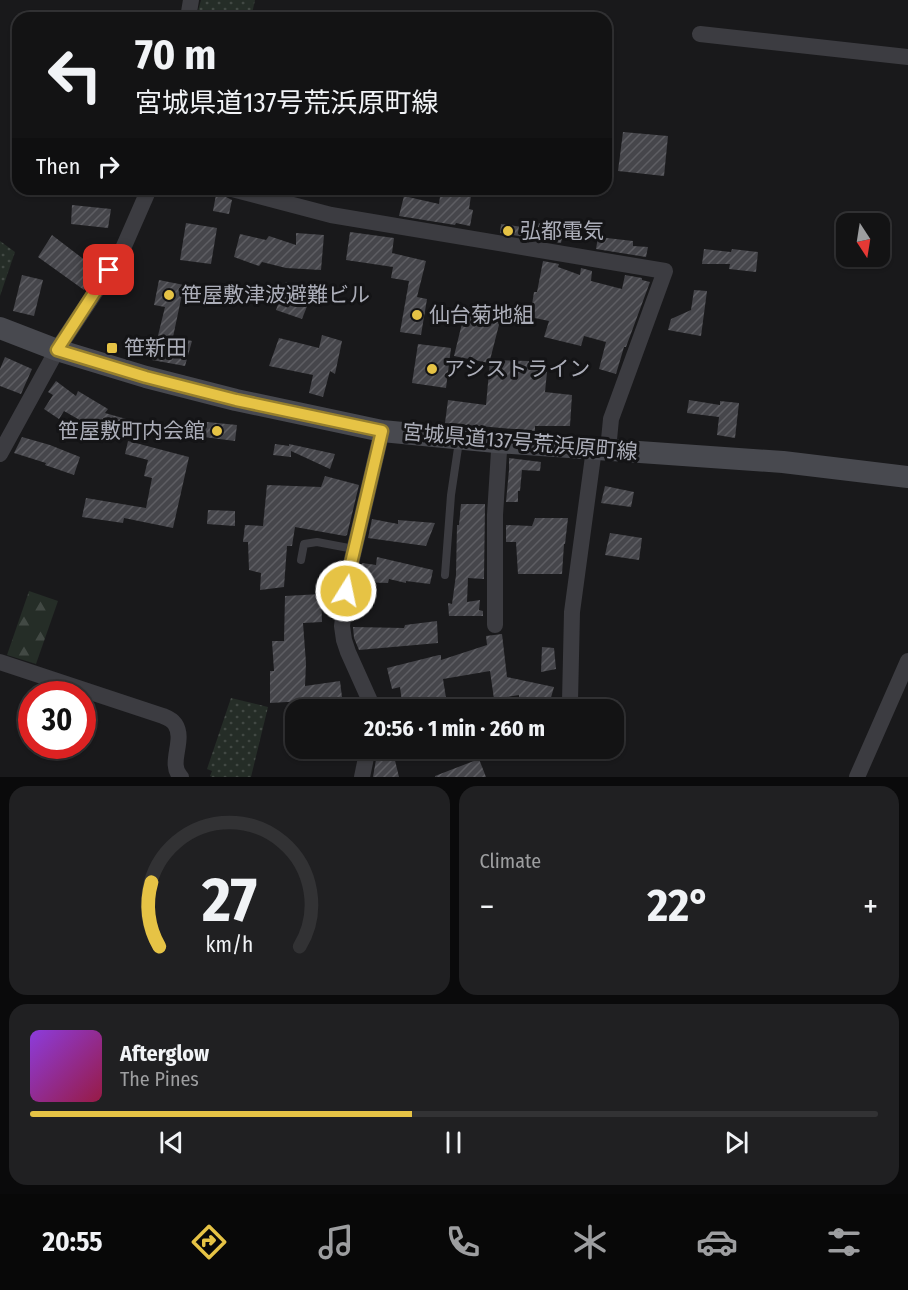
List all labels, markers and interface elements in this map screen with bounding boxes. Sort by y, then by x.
text: 70 m [135,30,216,80]
icon: left [36,36,114,114]
text: 宮城県道137号荒浜原町線 [135,87,439,119]
icon: right [92,150,125,183]
text: Then [36,153,80,180]
north arrow [836,213,890,267]
map controls [836,213,890,267]
place label: 弘都電気 [520,218,604,244]
marker: 弘都電気 [501,224,515,238]
pin [83,244,134,295]
icon: arrive [92,253,125,286]
place label: 笹屋敷津波避難ビル [181,282,370,308]
marker: 笹屋敷津波避難ビル [162,288,176,302]
place label: 仙台菊地組 [429,302,534,328]
marker: 仙台菊地組 [410,308,424,322]
place label: 笹新田 [124,335,187,361]
marker: 笹新田 [105,341,119,355]
place label: アシストライン [444,356,590,382]
marker: アシストライン [425,362,439,376]
place label: 笹屋敷町内会館 [58,418,205,444]
street label: 宮城県道137号荒浜原町線 [401,419,639,465]
marker: 笹屋敷町内会館 [210,424,224,438]
position arrow [314,559,378,623]
speed limit sign: 30 [18,681,96,759]
text: 20:56 · 1 min · 260 m [364,715,545,742]
text: Climate [480,849,541,873]
text: 27 [201,863,257,938]
text: 22° [647,879,710,933]
text: − [480,887,494,927]
text: + [863,887,878,927]
text: km/h [205,933,253,959]
text: Afterglow [120,1040,209,1067]
text: The Pines [120,1067,199,1091]
icon: previous [155,1126,188,1159]
icon: pause [437,1126,470,1159]
icon: next [720,1126,753,1159]
icon: directions [188,1221,230,1263]
icon: music [315,1221,357,1263]
icon: phone [442,1221,484,1263]
icon: climate [569,1221,611,1263]
icon: car [696,1221,738,1263]
icon: filters [823,1221,865,1263]
text: 20:55 [43,1226,103,1258]

